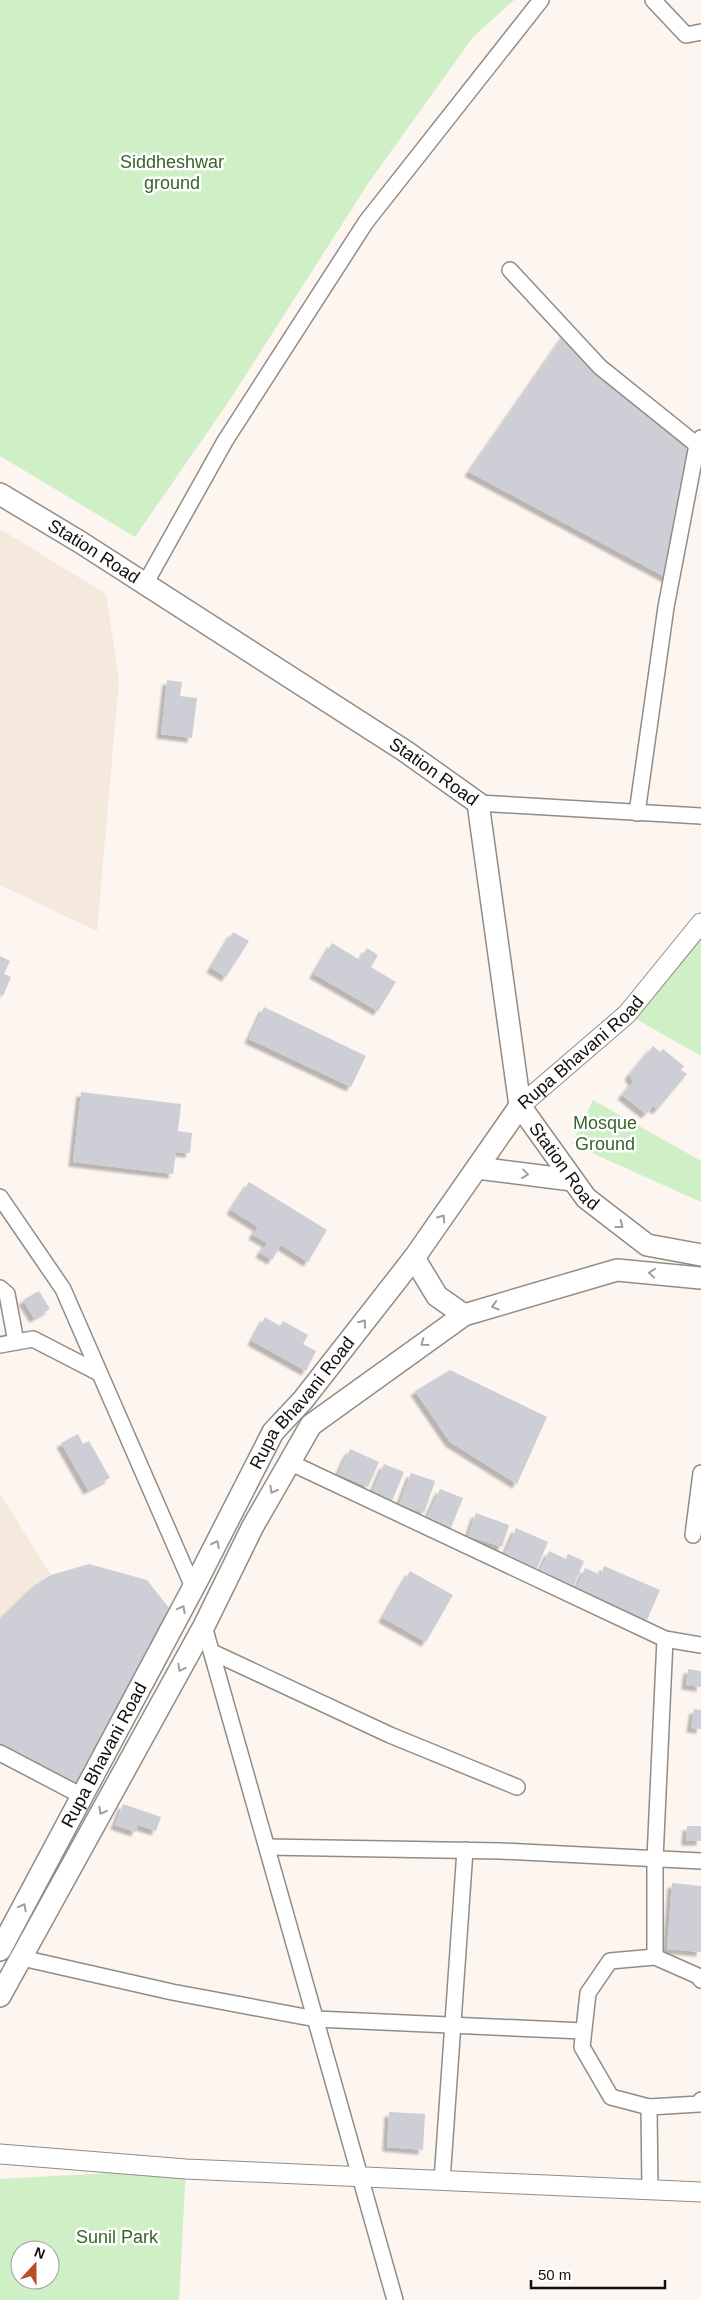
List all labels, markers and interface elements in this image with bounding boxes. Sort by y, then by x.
park label: Siddheshwar ground [120,152,224,193]
street label: Station Road [45,515,143,588]
street label: Station Road [385,734,482,810]
street label: Rupa Bhavani Road [514,992,648,1113]
park label: Mosque Ground [573,1113,637,1154]
street label: Station Road [525,1119,603,1214]
one-way arrow [521,1168,529,1179]
one-way arrow [436,1214,445,1224]
one-way arrow [614,1219,623,1227]
one-way arrow [648,1268,656,1279]
one-way arrow [492,1300,500,1310]
one-way arrow [358,1320,366,1329]
street label: Rupa Bhavani Road [246,1333,358,1472]
one-way arrow [420,1337,430,1346]
one-way arrow [270,1485,280,1494]
one-way arrow [210,1540,220,1549]
one-way arrow [176,1606,186,1615]
one-way arrow [177,1663,187,1672]
street label: Rupa Bhavani Road [57,1679,151,1831]
one-way arrow [99,1805,109,1814]
one-way arrow [17,1903,27,1912]
park label: Sunil Park [76,2227,159,2247]
north arrow [10,2240,60,2290]
text: N [32,2244,47,2262]
scale bar [531,2258,665,2290]
text: 50 m [538,2266,571,2283]

